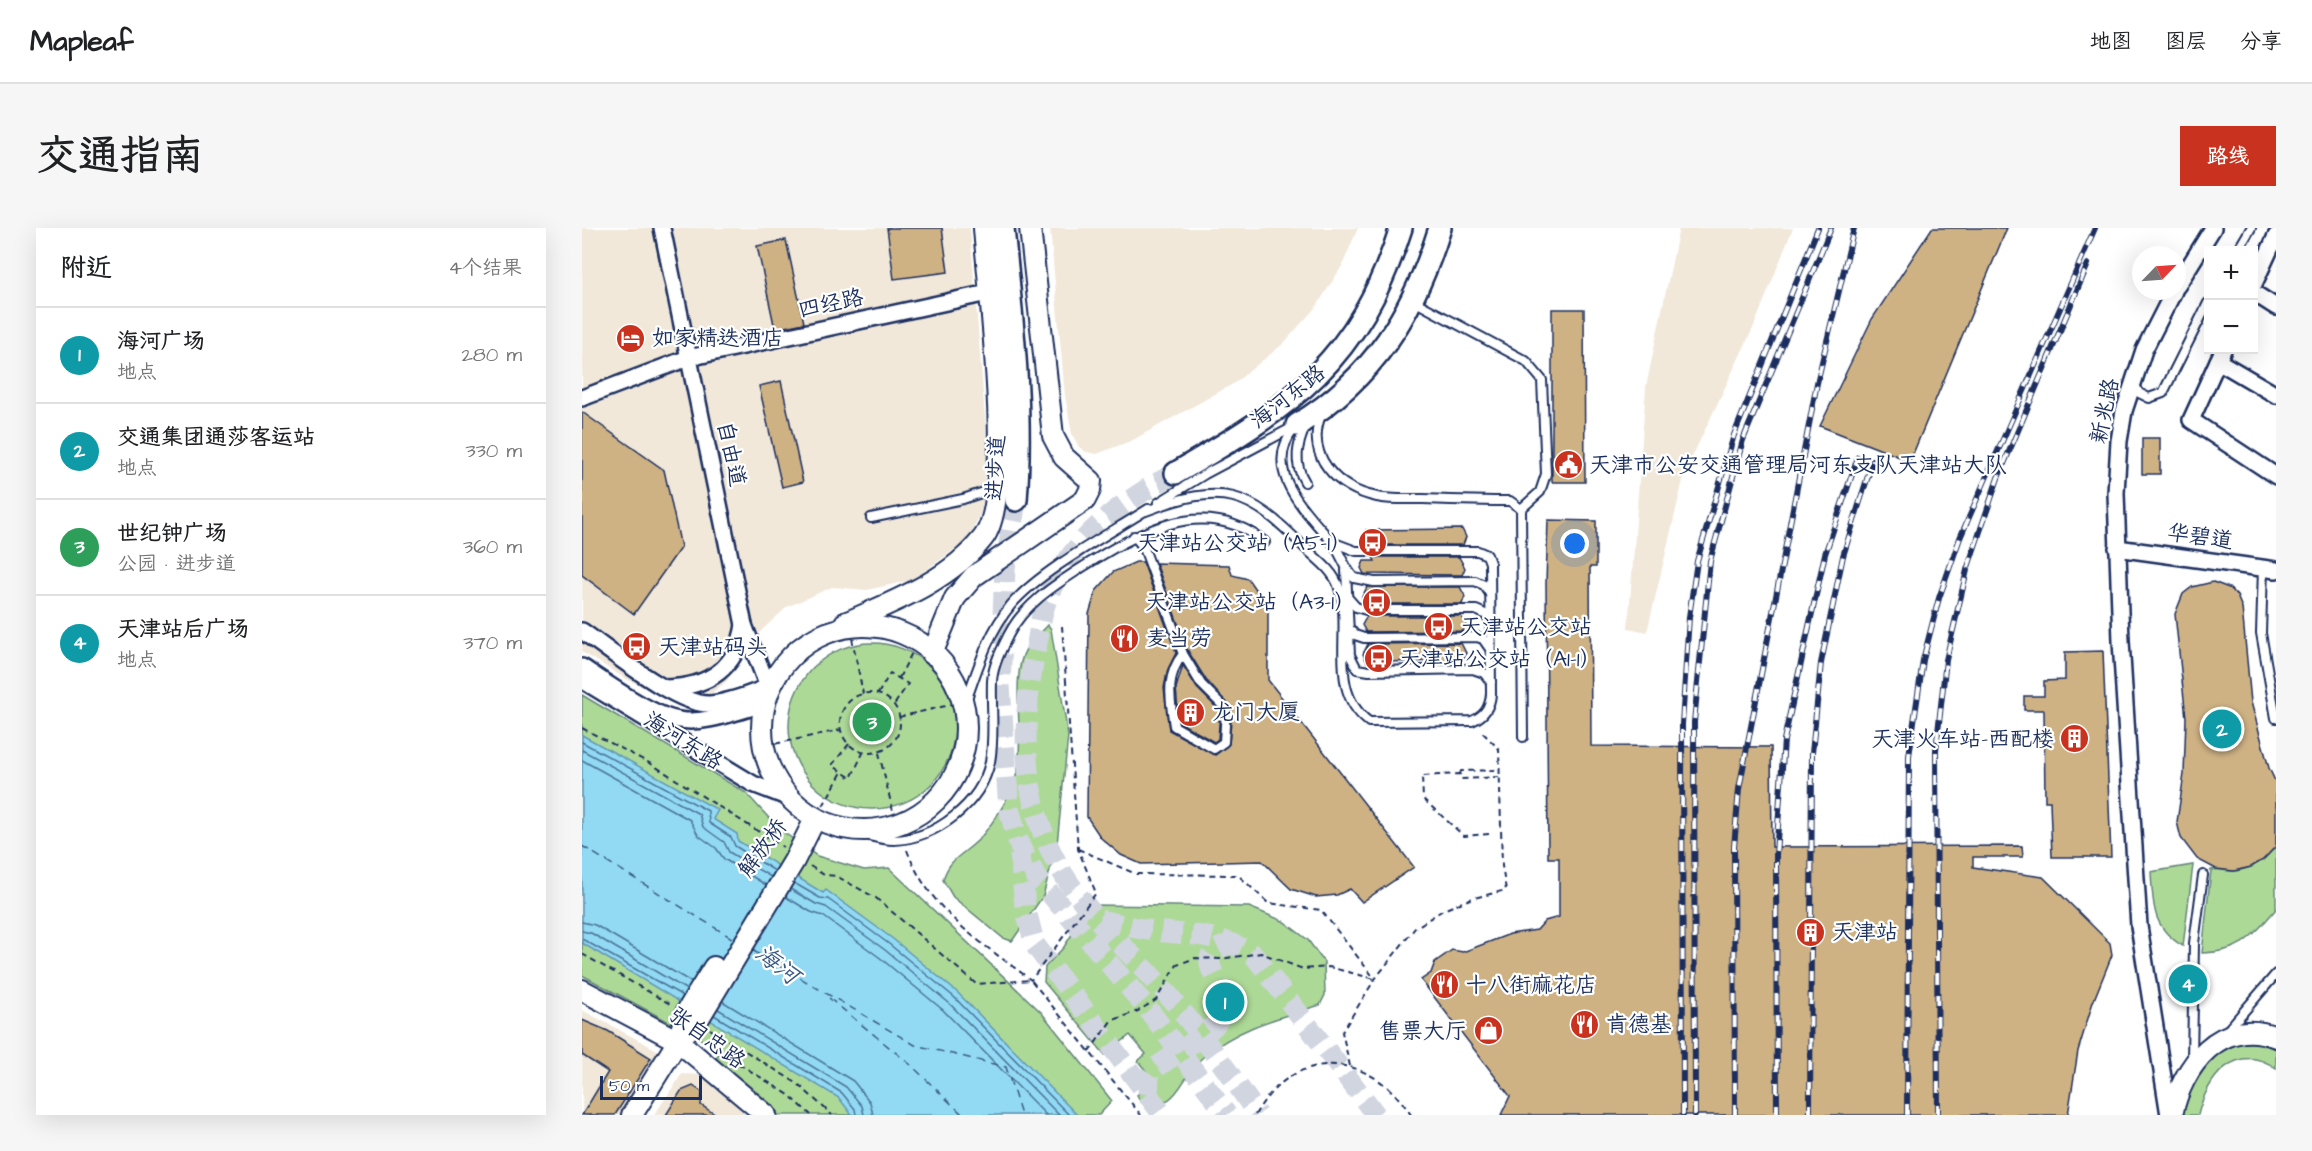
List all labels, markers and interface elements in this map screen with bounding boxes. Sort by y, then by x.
text: Mapleaf [30,22,133,61]
text: 地图 [2090,27,2132,56]
text: 图层 [2165,27,2207,56]
text: 分享 [2240,27,2282,56]
button: 路线 [2180,126,2276,186]
text: 交通指南 [36,128,204,186]
north arrow [2132,246,2186,300]
map controls [2204,246,2258,354]
button: + [2204,246,2258,300]
text: 附近 [60,250,112,286]
text: 4个结果 [448,254,522,282]
street label: 四经路 [795,282,867,326]
button: − [2204,300,2258,354]
hotel icon: 如家精迭酒店 [615,322,647,354]
place label: 如家精迭酒店 [652,323,784,354]
text: 海河广场 [117,326,205,357]
text: 1 [78,341,81,369]
text: 280 m [461,341,522,369]
text: 地点 [117,358,157,386]
street label: 海河东路 [1244,358,1332,436]
street label: 新兆路 [2083,375,2127,447]
street label: 自由道 [709,418,753,490]
text: 交通集团通莎客运站 [117,422,315,453]
street label: 进步道 [979,434,1013,502]
text: 2 [74,437,85,465]
text: 330 m [465,437,522,465]
public building icon: 天津市公安交通管理局河东支队天津站大队 [1552,449,1584,481]
place label: 天津市公安交通管理局河东支队天津站大队 [1589,450,2007,481]
text: 地点 [117,454,157,482]
street label: 华碧道 [2165,517,2235,557]
text: 世纪钟广场 [117,518,227,549]
bus stop icon: 天津站公交站（A5-1） [1357,527,1389,559]
place label: 天津站公交站（A5-1） [1137,528,1352,559]
your location [1560,529,1589,558]
text: 3 [74,533,85,561]
text: 360 m [463,533,522,561]
text: 公园 · 进步道 [117,550,236,578]
bus stop icon: 天津站公交站（A3-1） [1361,586,1393,618]
place label: 天津站公交站（A3-1） [1145,587,1356,618]
bus stop icon: 天津站公交站 [1423,611,1455,643]
place label: 天津站公交站 [1460,612,1592,643]
text: 天津站后广场 [117,614,249,645]
restaurant icon: 麦当劳 [1109,622,1141,654]
place label: 麦当劳 [1146,623,1212,654]
text: 4 [73,629,86,657]
text: 370 m [463,629,522,657]
bus stop icon: 天津站码头 [621,631,653,663]
place label: 天津站码头 [658,632,768,663]
bus stop icon: 天津站公交站（A1-1） [1362,643,1394,675]
place label: 天津站公交站（A1-1） [1399,644,1602,675]
text: 地点 [117,646,157,674]
building icon: 龙门大厦 [1175,696,1207,728]
place label: 龙门大厦 [1212,697,1300,728]
pin: 3 [852,700,892,744]
street label: 海河东路 [637,705,729,777]
pin: 2 [2202,706,2242,752]
building icon: 天津火车站-西配楼 [2059,723,2091,755]
place label: 天津火车站-西配楼 [1871,724,2054,755]
street label: 解放桥 [731,812,795,884]
building icon: 天津站 [1795,916,1827,948]
place label: 天津站 [1832,917,1898,948]
water label: 海河 [748,937,810,996]
pin: 4 [2168,962,2208,1006]
restaurant icon: 十八街麻花店 [1428,969,1460,1001]
place label: 十八街麻花店 [1465,970,1597,1001]
pin: 1 [1206,980,1244,1024]
street label: 张自忠路 [662,1000,752,1076]
restaurant icon: 肯德基 [1569,1008,1601,1040]
place label: 肯德基 [1606,1009,1672,1040]
shop icon: 售票大厅 [1472,1015,1504,1047]
place label: 售票大厅 [1379,1016,1467,1047]
scale bar [600,1073,702,1100]
text: 50 m [609,1075,649,1097]

